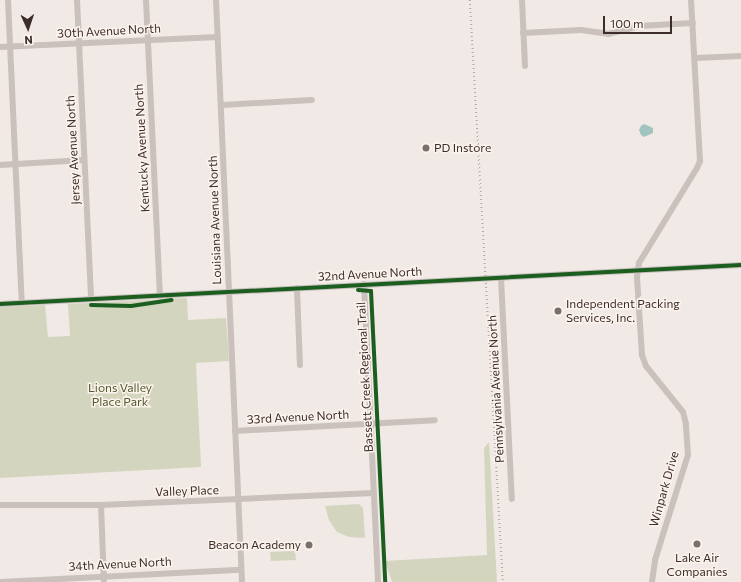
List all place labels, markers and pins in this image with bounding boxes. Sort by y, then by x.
place label: PD Instore [434,141,491,155]
marker: PD Instore [421,143,431,153]
place label: Independent Packing Services, Inc. [566,297,680,325]
marker: Independent Packing Services, Inc. [553,306,563,316]
place label: Beacon Academy [208,538,301,552]
marker: Lake Air Companies [692,539,702,549]
marker: Beacon Academy [304,540,314,550]
place label: Lake Air Companies [667,551,727,579]

